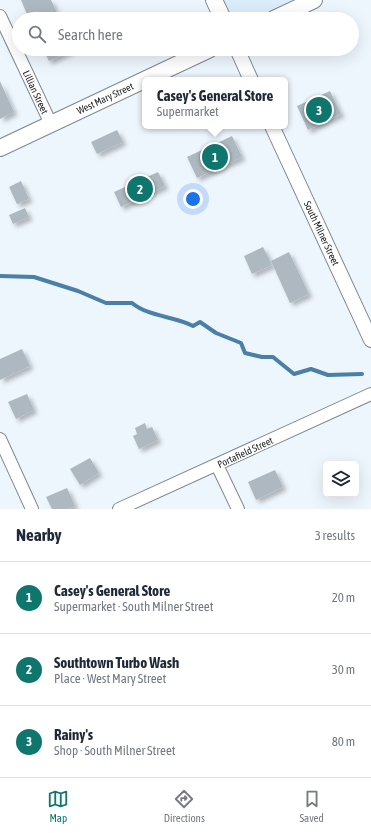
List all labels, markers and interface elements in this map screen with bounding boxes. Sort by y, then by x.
search box [12,12,359,56]
icon: search [26,23,48,45]
text: Search here [58,26,123,43]
street label: Lillian Street [21,69,50,116]
popup [142,77,288,129]
street label: West Mary Street [75,81,135,116]
text: Casey's General Store [157,87,273,104]
pin: 3 [306,95,332,125]
text: Supermarket [157,104,219,119]
pin: 1 [202,142,228,172]
pin: 2 [127,174,153,204]
your location [183,189,203,209]
street label: South Milner Street [302,199,341,267]
street label: Portafield Street [216,435,275,470]
map controls [323,461,359,497]
button: layers [323,461,359,497]
text: Nearby [16,525,62,545]
text: 3 results [315,528,355,543]
text: Casey's General Store [54,582,170,599]
text: 1 [26,590,32,605]
text: 20 m [332,590,355,605]
text: Supermarket · South Milner Street [54,599,214,614]
text: Southtown Turbo Wash [54,654,179,671]
text: 2 [26,662,32,677]
text: 30 m [332,662,355,677]
text: Place · West Mary Street [54,671,166,686]
text: Rainy's [54,726,93,743]
text: 3 [26,734,32,749]
text: 80 m [332,734,355,749]
text: Shop · South Milner Street [54,743,176,758]
tab: Map [47,788,69,824]
tab: Directions [164,788,205,824]
tab: Saved [299,788,324,824]

